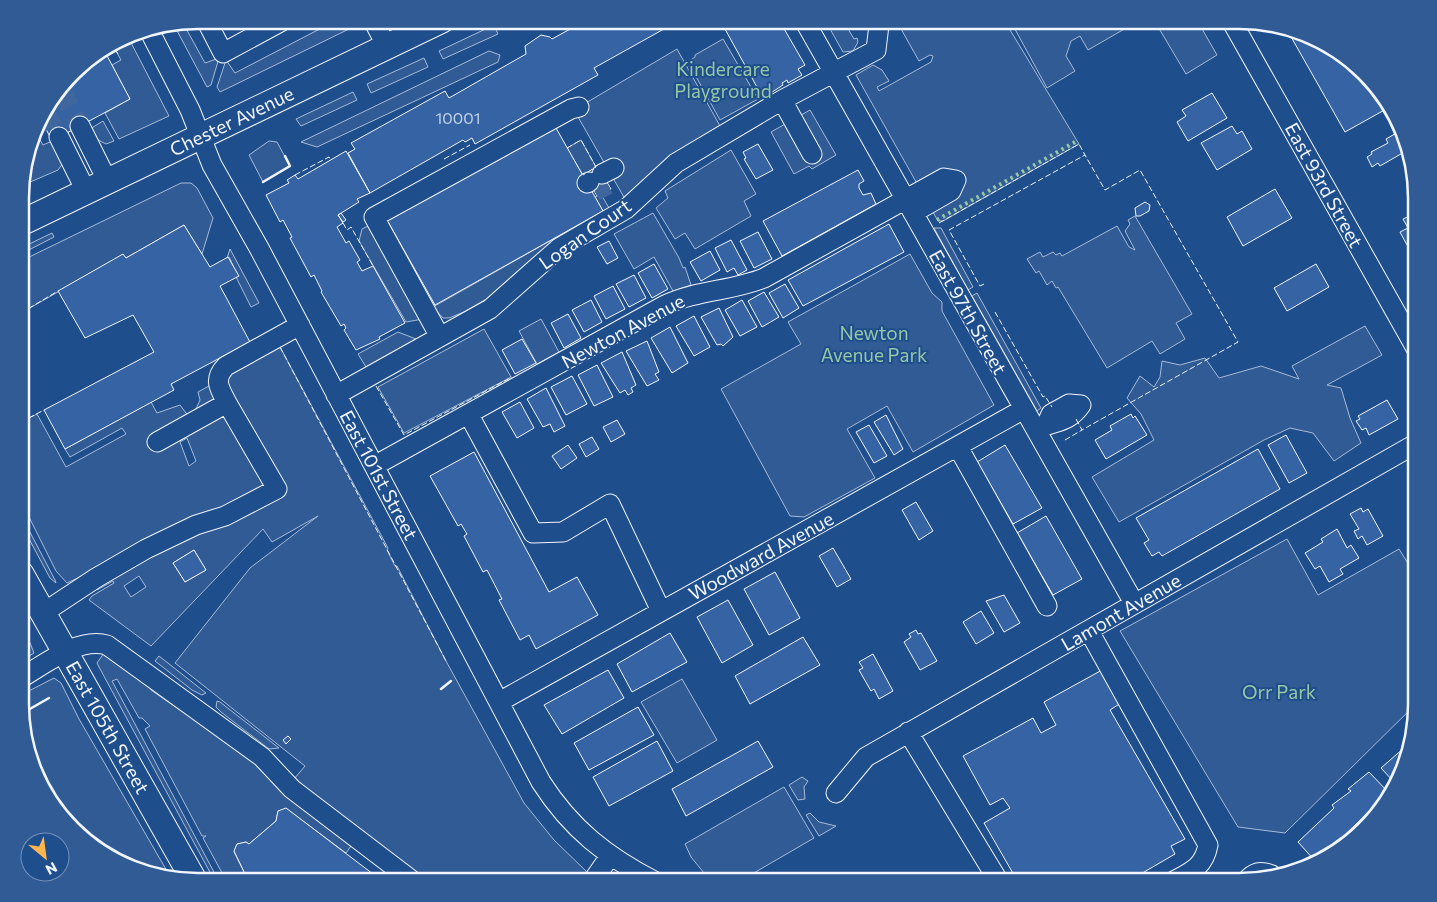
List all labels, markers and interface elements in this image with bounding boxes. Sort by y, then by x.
park label: Kindercare Playground [674,57,772,102]
street label: Chester Avenue [166,81,297,161]
house number: 10001 [436,108,481,127]
street label: East 93rd Street [1281,118,1368,251]
street label: Logan Court [534,193,635,274]
street label: East 97th Street [925,246,1012,378]
street label: Newton Avenue [557,288,688,373]
park label: Newton Avenue Park [821,321,927,366]
street label: East 101st Street [336,406,423,544]
street label: Woodward Avenue [684,506,837,605]
street label: Lamont Avenue [1057,568,1185,655]
street label: East 105th Street [61,657,155,798]
park label: Orr Park [1242,680,1316,703]
north arrow [20,832,70,882]
text: N [43,859,60,879]

